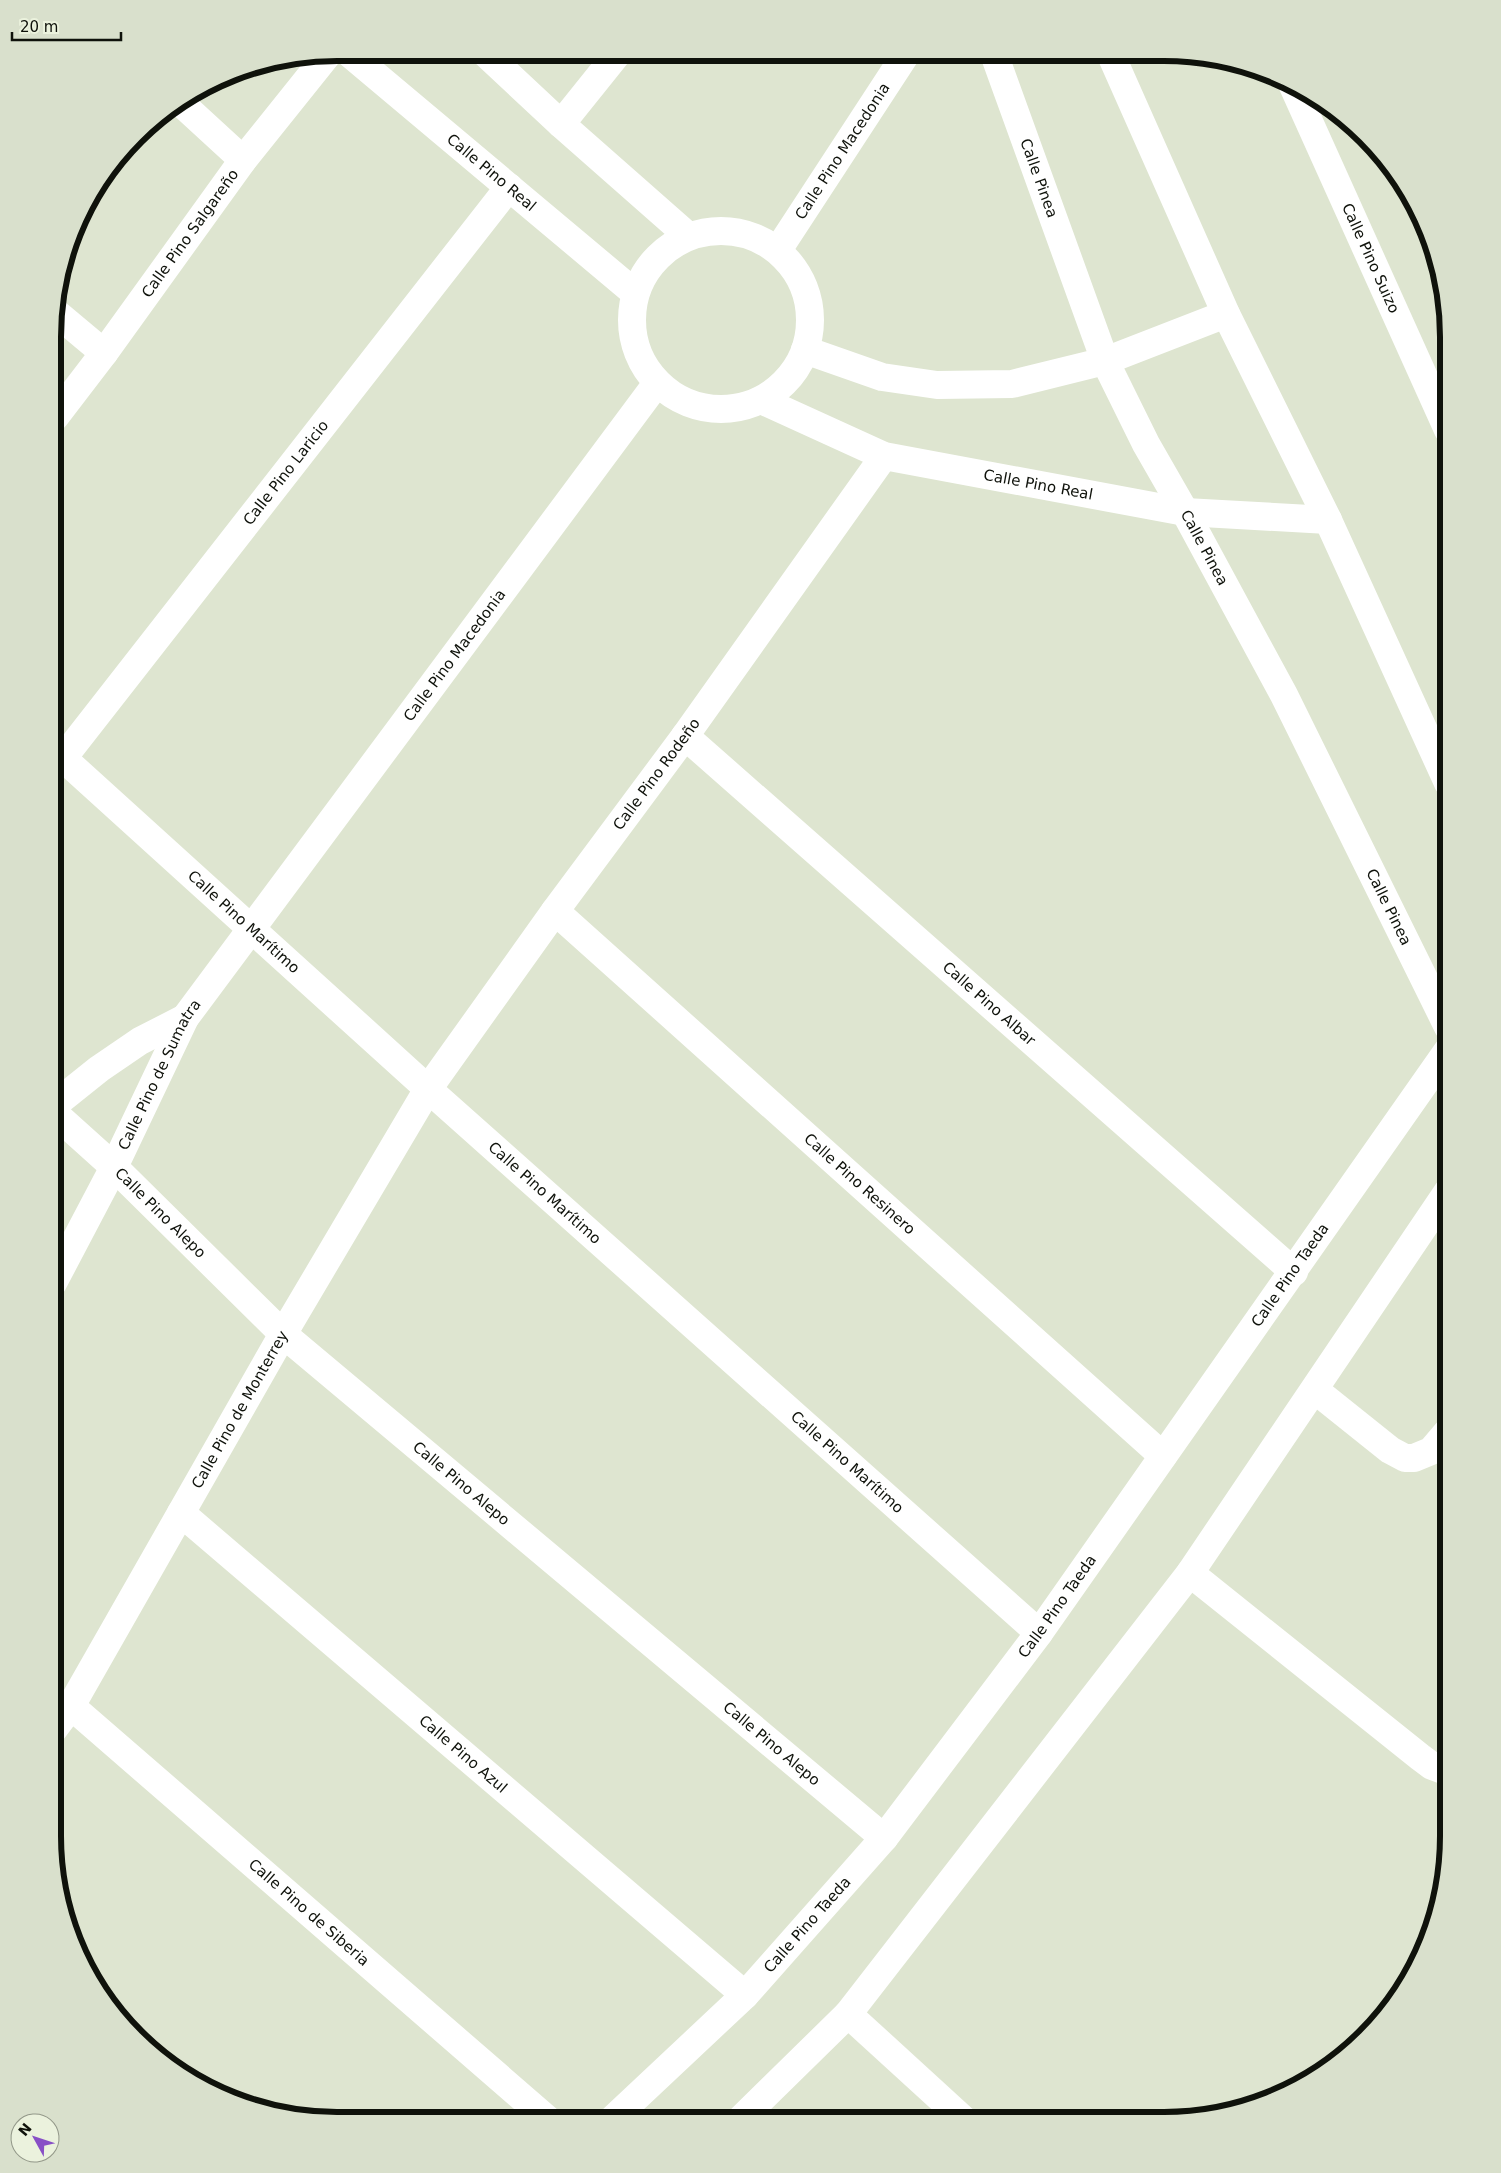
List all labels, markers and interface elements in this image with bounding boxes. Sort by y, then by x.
scale bar [12,10,121,42]
text: 20 m [20,18,58,36]
street label: Calle Pino Macedonia [791,79,894,223]
street label: Calle Pino Real [443,130,540,215]
street label: Calle Pinea [1016,136,1061,220]
street label: Calle Pino Salgareño [138,166,242,301]
street label: Calle Pino Suizo [1338,201,1403,316]
street label: Calle Pino Laricio [239,417,332,529]
street label: Calle Pino Real [982,466,1094,504]
street label: Calle Pinea [1177,507,1232,588]
street label: Calle Pino Macedonia [400,586,509,725]
street label: Calle Pino Rodeño [609,715,704,834]
street label: Calle Pinea [1362,866,1415,948]
street label: Calle Pino Marítimo [184,867,303,977]
street label: Calle Pino Albar [939,958,1040,1050]
street label: Calle Pino de Sumatra [114,996,205,1153]
street label: Calle Pino Resinero [800,1130,919,1238]
street label: Calle Pino Marítimo [485,1138,605,1248]
street label: Calle Pino Alepo [111,1164,210,1262]
street label: Calle Pino Taeda [1248,1220,1333,1330]
street label: Calle Pino de Monterrey [188,1328,292,1492]
street label: Calle Pino Marítimo [787,1407,907,1517]
street label: Calle Pino Alepo [409,1438,513,1529]
street label: Calle Pino Taeda [1014,1551,1100,1662]
street label: Calle Pino Alepo [720,1698,824,1789]
street label: Calle Pino Azul [415,1711,511,1797]
street label: Calle Pino de Siberia [245,1855,373,1970]
street label: Calle Pino Taeda [760,1873,855,1976]
north arrow [10,2113,60,2163]
text: N [15,2120,35,2139]

